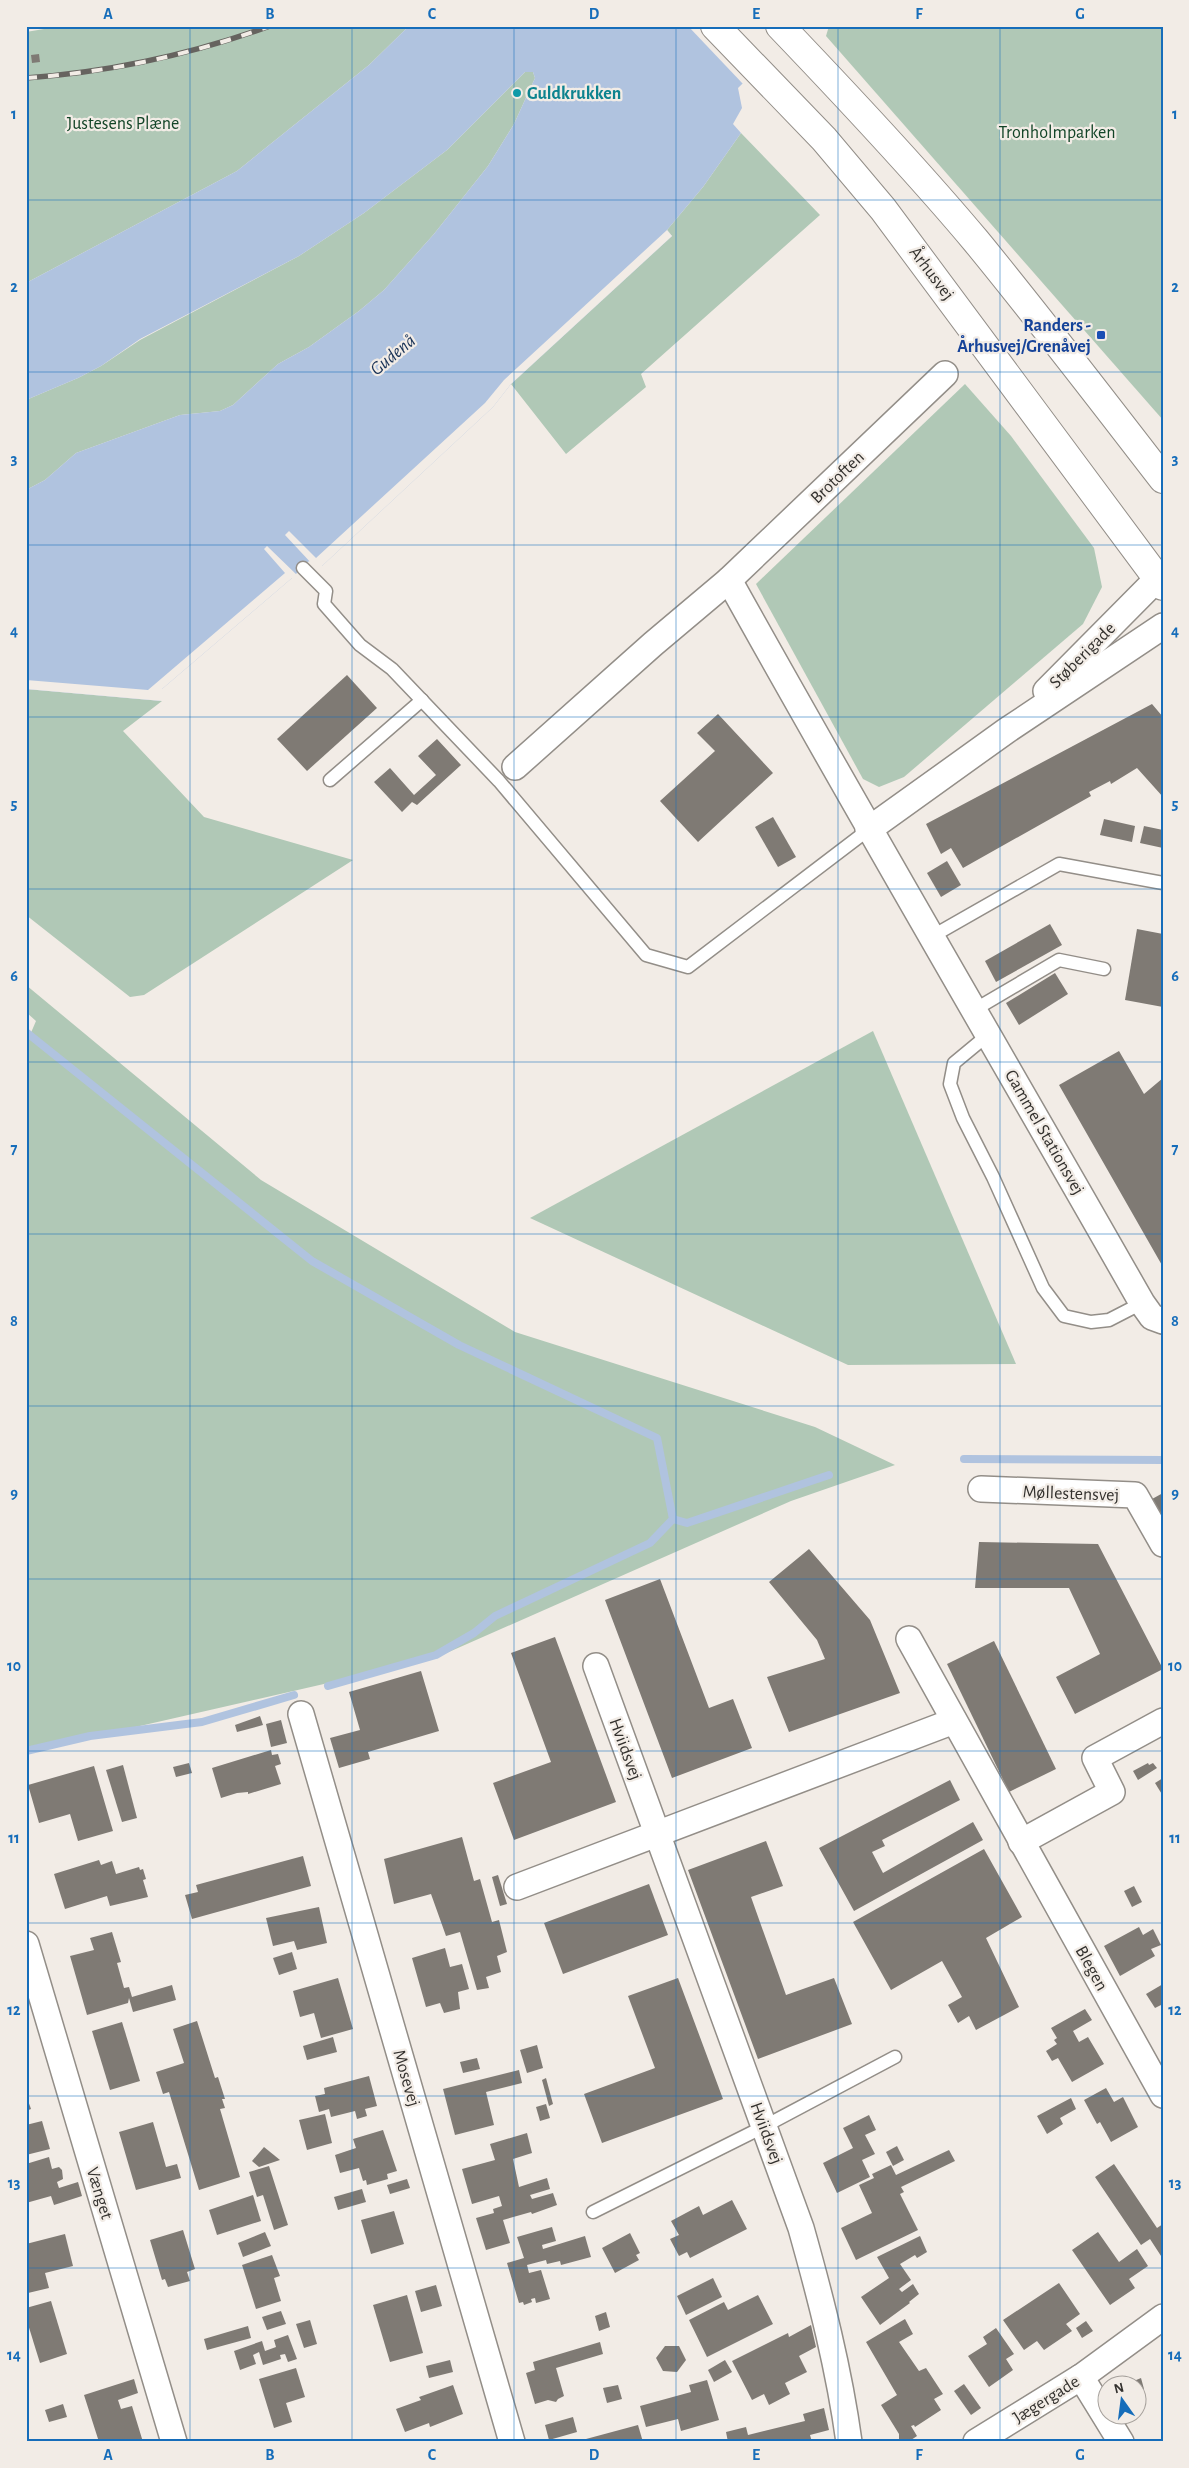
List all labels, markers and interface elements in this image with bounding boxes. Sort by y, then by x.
text: A [103,6,113,22]
text: B [265,6,275,22]
text: C [428,6,437,22]
text: D [589,6,600,22]
text: E [752,6,760,22]
text: F [915,6,923,22]
text: G [1075,6,1085,22]
place label: Guldkrukken [527,85,621,103]
marker: Guldkrukken [511,87,523,99]
text: 1 [11,106,17,122]
text: 1 [1172,106,1178,122]
park label: Justesens Plæne [67,115,179,133]
park label: Tronholmparken [998,124,1116,142]
street label: Århusvej [905,242,959,304]
text: 2 [10,279,18,295]
text: 2 [1171,279,1179,295]
place label: Randers - Århusvej/Grenåvej [957,317,1091,356]
marker: Randers - Århusvej/Grenåvej [1095,329,1107,341]
water label: Gudenå [367,331,419,379]
street label: Brotoften [807,448,868,507]
text: 3 [11,451,18,467]
text: 3 [1172,451,1179,467]
street label: Støberigade [1046,619,1119,692]
text: 4 [10,623,18,639]
text: 4 [1171,623,1179,639]
text: 5 [11,796,18,812]
text: 5 [1172,796,1179,812]
text: 6 [10,968,18,984]
text: 6 [1171,968,1179,984]
street label: Gammel Stationsvej [1001,1067,1087,1198]
text: 7 [11,1141,18,1157]
text: 7 [1172,1141,1179,1157]
text: 8 [10,1313,18,1329]
text: 8 [1171,1313,1179,1329]
street label: Møllestensvej [1022,1483,1120,1505]
text: 9 [10,1485,18,1501]
text: 9 [1171,1485,1179,1501]
text: 10 [7,1658,21,1674]
text: 10 [1168,1658,1182,1674]
street label: Hviidsvej [606,1716,645,1783]
text: 11 [8,1830,20,1846]
text: 11 [1169,1830,1181,1846]
street label: Blegen [1071,1943,1111,1994]
text: 12 [7,2002,21,2018]
text: 12 [1168,2002,1182,2018]
street label: Mosevej [389,2048,423,2109]
street label: Hviidsvej [747,2100,786,2167]
street label: Vænget [83,2165,116,2222]
text: 13 [8,2175,20,2191]
text: 13 [1169,2175,1181,2191]
text: 14 [7,2347,21,2363]
text: 14 [1168,2347,1182,2363]
street label: Jægergade [1010,2372,1083,2427]
north arrow [1096,2376,1146,2426]
text: N [1113,2380,1126,2396]
text: A [103,2447,113,2463]
text: B [265,2447,275,2463]
text: C [428,2447,437,2463]
text: D [589,2447,600,2463]
text: E [752,2447,760,2463]
text: F [915,2447,923,2463]
text: G [1075,2447,1085,2463]

